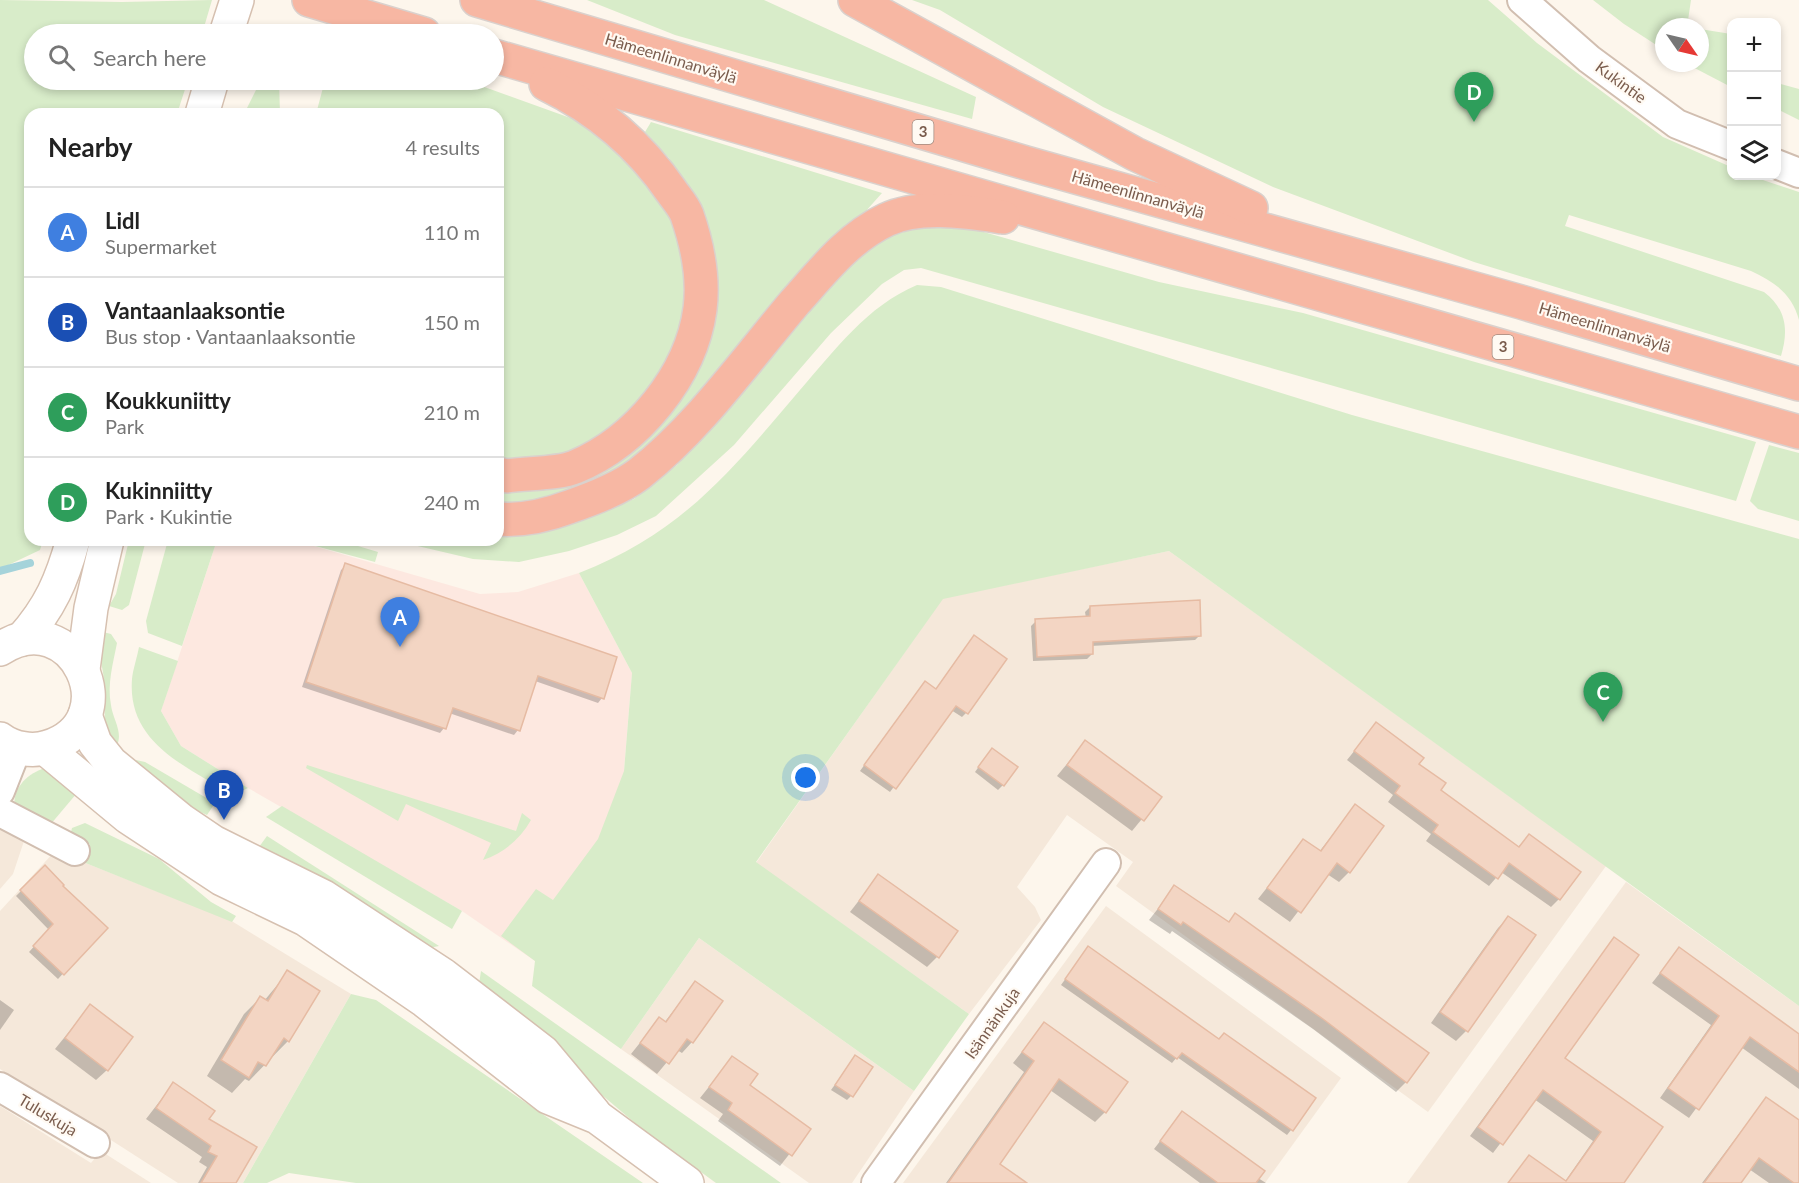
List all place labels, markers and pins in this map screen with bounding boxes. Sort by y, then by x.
pin: D [1454,72,1494,122]
pin: A [380,598,420,647]
pin: C [1584,672,1622,722]
pin: B [204,770,244,820]

